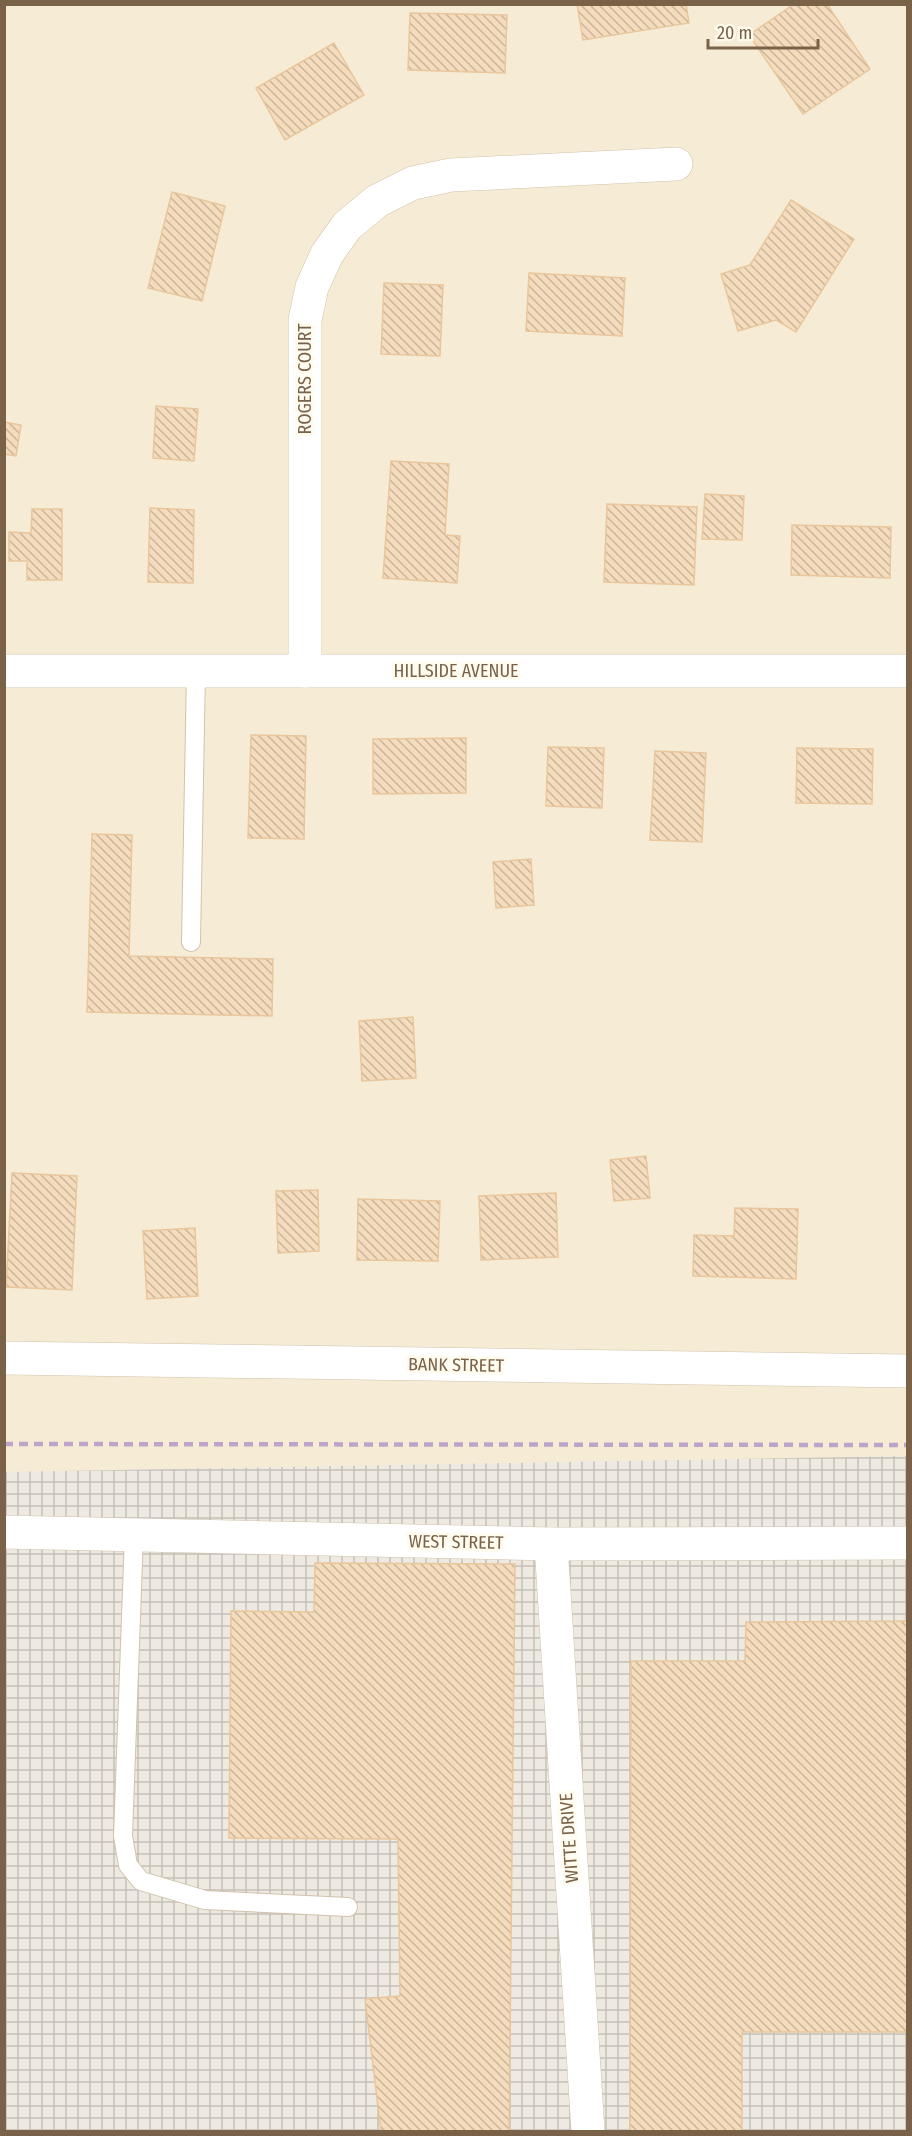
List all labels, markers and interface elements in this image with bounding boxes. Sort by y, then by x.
scale bar [708,12,818,50]
text: 20 m [717,22,752,44]
street label: ROGERS COURT [294,323,316,435]
street label: HILLSIDE AVENUE [394,660,518,682]
street label: BANK STREET [408,1353,505,1377]
street label: WEST STREET [408,1530,504,1554]
street label: WITTE DRIVE [555,1792,583,1884]

